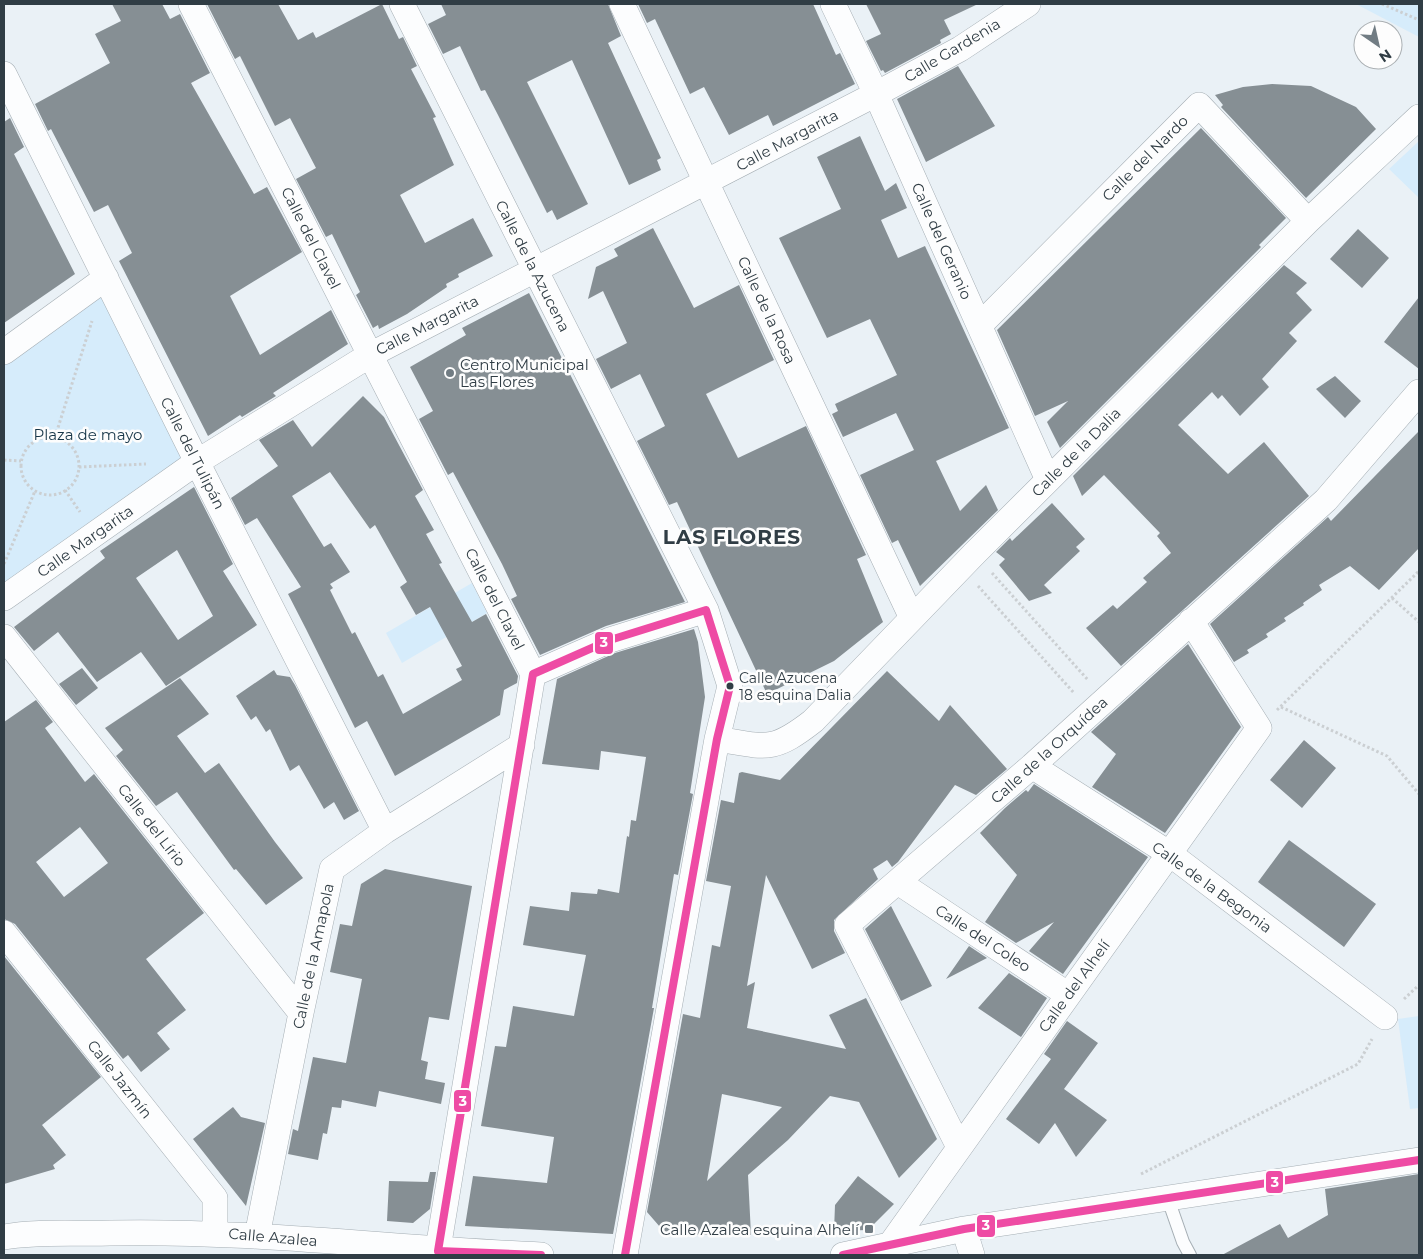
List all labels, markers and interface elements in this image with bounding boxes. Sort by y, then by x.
street label: Calle Gardenia [900,14,1004,86]
north arrow [1353,20,1403,70]
text: N [1376,45,1395,66]
street label: Calle Margarita [733,105,841,175]
street label: Calle del Nardo [1098,111,1192,205]
street label: Calle del Geranio [908,180,976,302]
street label: Calle del Clavel [277,184,345,292]
street label: Calle de la Azucena [492,197,574,335]
street label: Calle de la Rosa [734,253,800,367]
street label: Calle Margarita [372,291,482,359]
place label: Centro Municipal Las Flores [460,355,589,391]
marker: Centro Municipal Las Flores [444,367,456,379]
street label: Calle del Tulipán [157,394,229,512]
street label: Calle de la Dalia [1027,403,1125,501]
park label: Plaza de mayo [33,425,143,444]
street label: Calle Margarita [33,501,137,581]
district label: LAS FLORES [663,525,801,549]
street label: Calle del Clavel [461,545,529,653]
line badge: 3 [594,631,614,655]
text: 3 [599,633,608,651]
place label: Calle Azucena 18 esquina Dalia [739,669,852,704]
marker: Calle Azucena 18 esquina Dalia [725,681,735,691]
street label: Calle de la Orquídea [987,692,1111,808]
street label: Calle del Lírio [114,780,190,870]
street label: Calle de la Begonia [1148,837,1276,937]
street label: Calle de la Amapola [288,881,338,1031]
street label: Calle del Coleo [932,900,1034,976]
street label: Calle del Alhelí [1034,935,1114,1036]
street label: Calle Jazmín [83,1036,157,1122]
line badge: 3 [453,1089,472,1113]
text: 3 [458,1092,467,1110]
line badge: 3 [1265,1170,1284,1194]
text: 3 [1270,1173,1279,1191]
line badge: 3 [976,1214,996,1238]
text: 3 [981,1216,990,1234]
place label: Calle Azalea esquina Alhelí [660,1220,860,1239]
marker: Calle Azalea esquina Alhelí [863,1223,875,1235]
street label: Calle Azalea [228,1224,318,1250]

